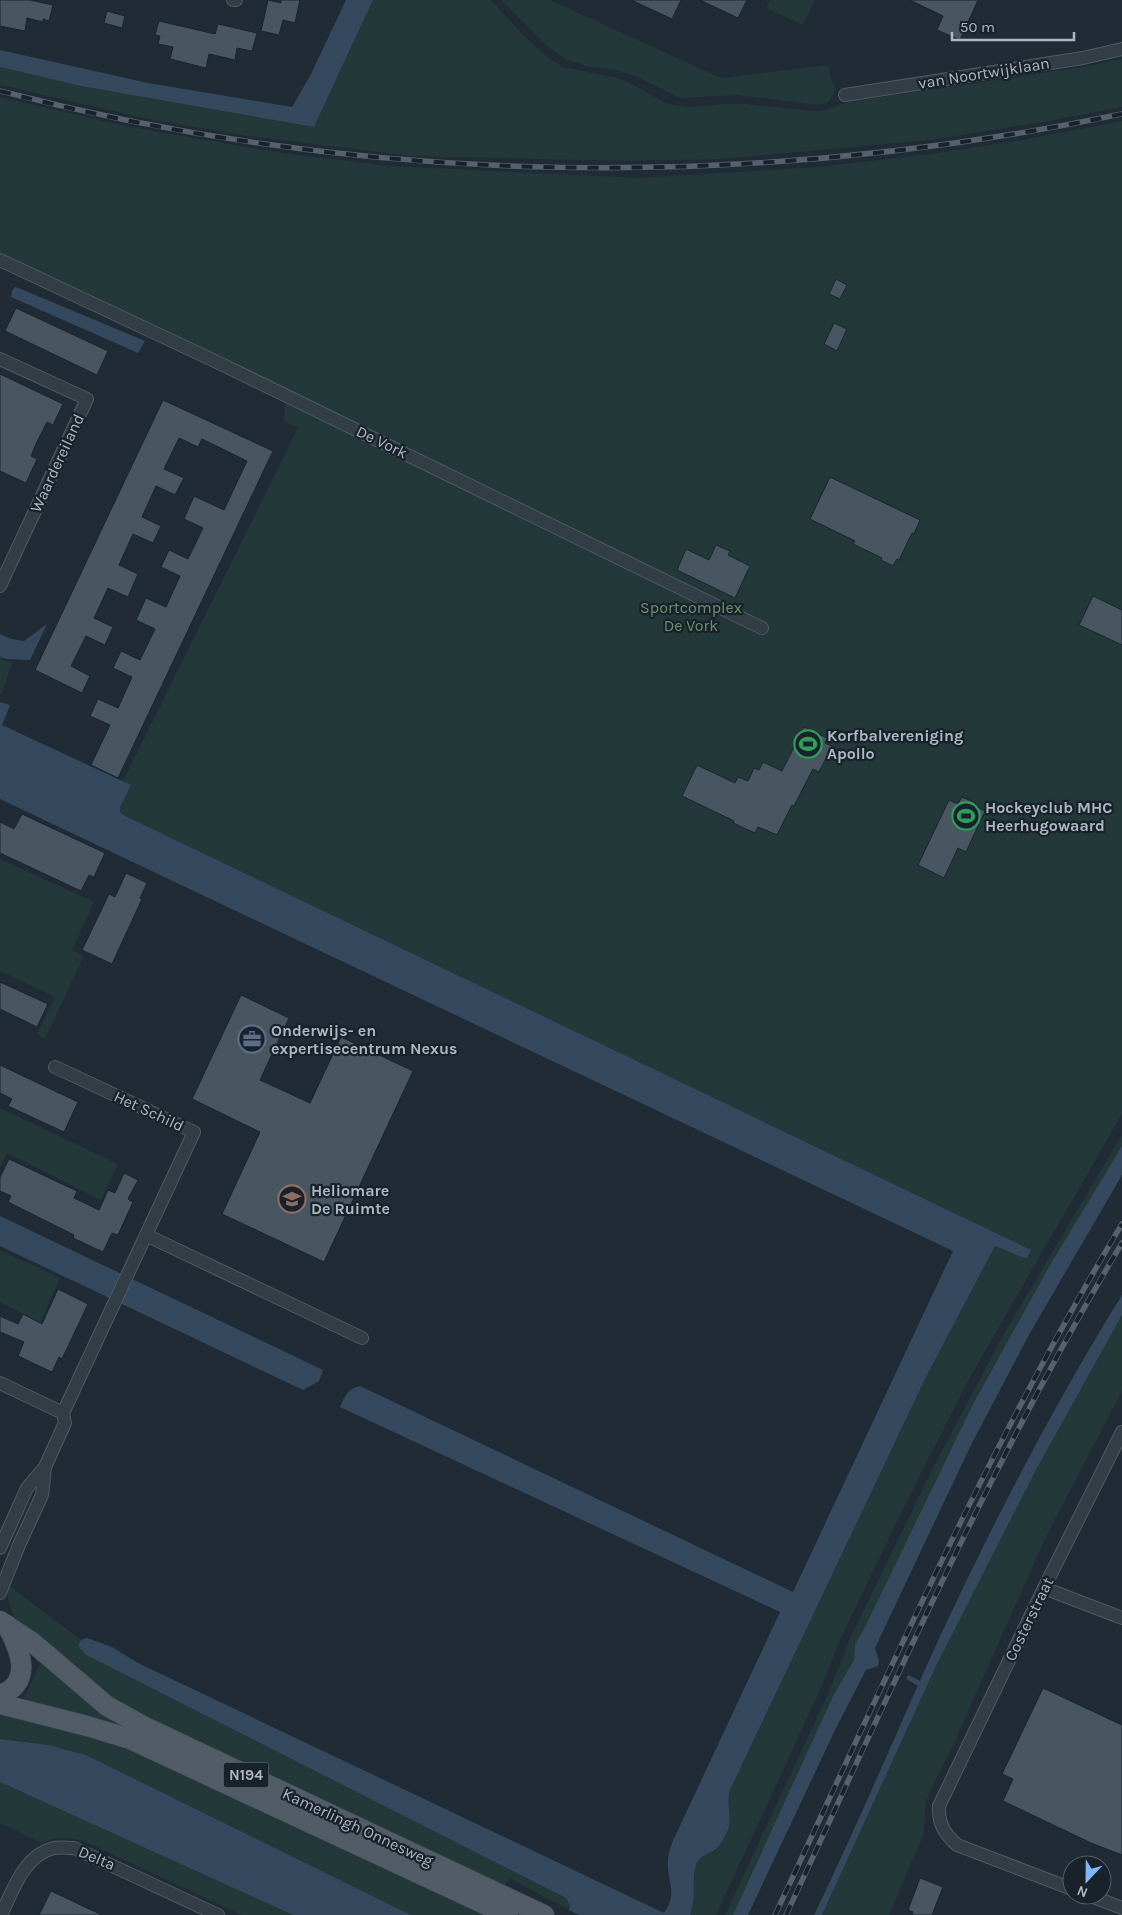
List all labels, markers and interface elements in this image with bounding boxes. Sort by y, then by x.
scale bar [952,10,1074,42]
text: 50 m [960,18,995,36]
street label: van Noortwijklaan [917,53,1051,93]
street label: Waardereiland [26,411,88,515]
street label: De Vork [353,421,411,463]
park label: Sportcomplex De Vork [640,598,742,635]
place label: Korfbalvereniging Apollo [827,726,963,763]
sports icon: Korfbalvereniging Apollo [793,729,823,759]
place label: Hockeyclub MHC Heerhugowaard [985,798,1112,835]
sports icon: Hockeyclub MHC Heerhugowaard [951,801,981,831]
place label: Onderwijs- en expertisecentrum Nexus [271,1021,457,1058]
office icon: Onderwijs- en expertisecentrum Nexus [237,1024,267,1054]
street label: Het Schild [111,1087,187,1135]
place label: Heliomare De Ruimte [311,1181,390,1218]
school or university icon: Heliomare De Ruimte [277,1184,307,1214]
street label: Costerstraat [1001,1574,1057,1664]
road number: N194 [224,1762,268,1788]
street label: Kamerlingh Onnesweg [280,1784,436,1870]
street label: Delta [76,1842,118,1874]
north arrow [1062,1855,1112,1905]
text: N [1074,1882,1090,1901]

